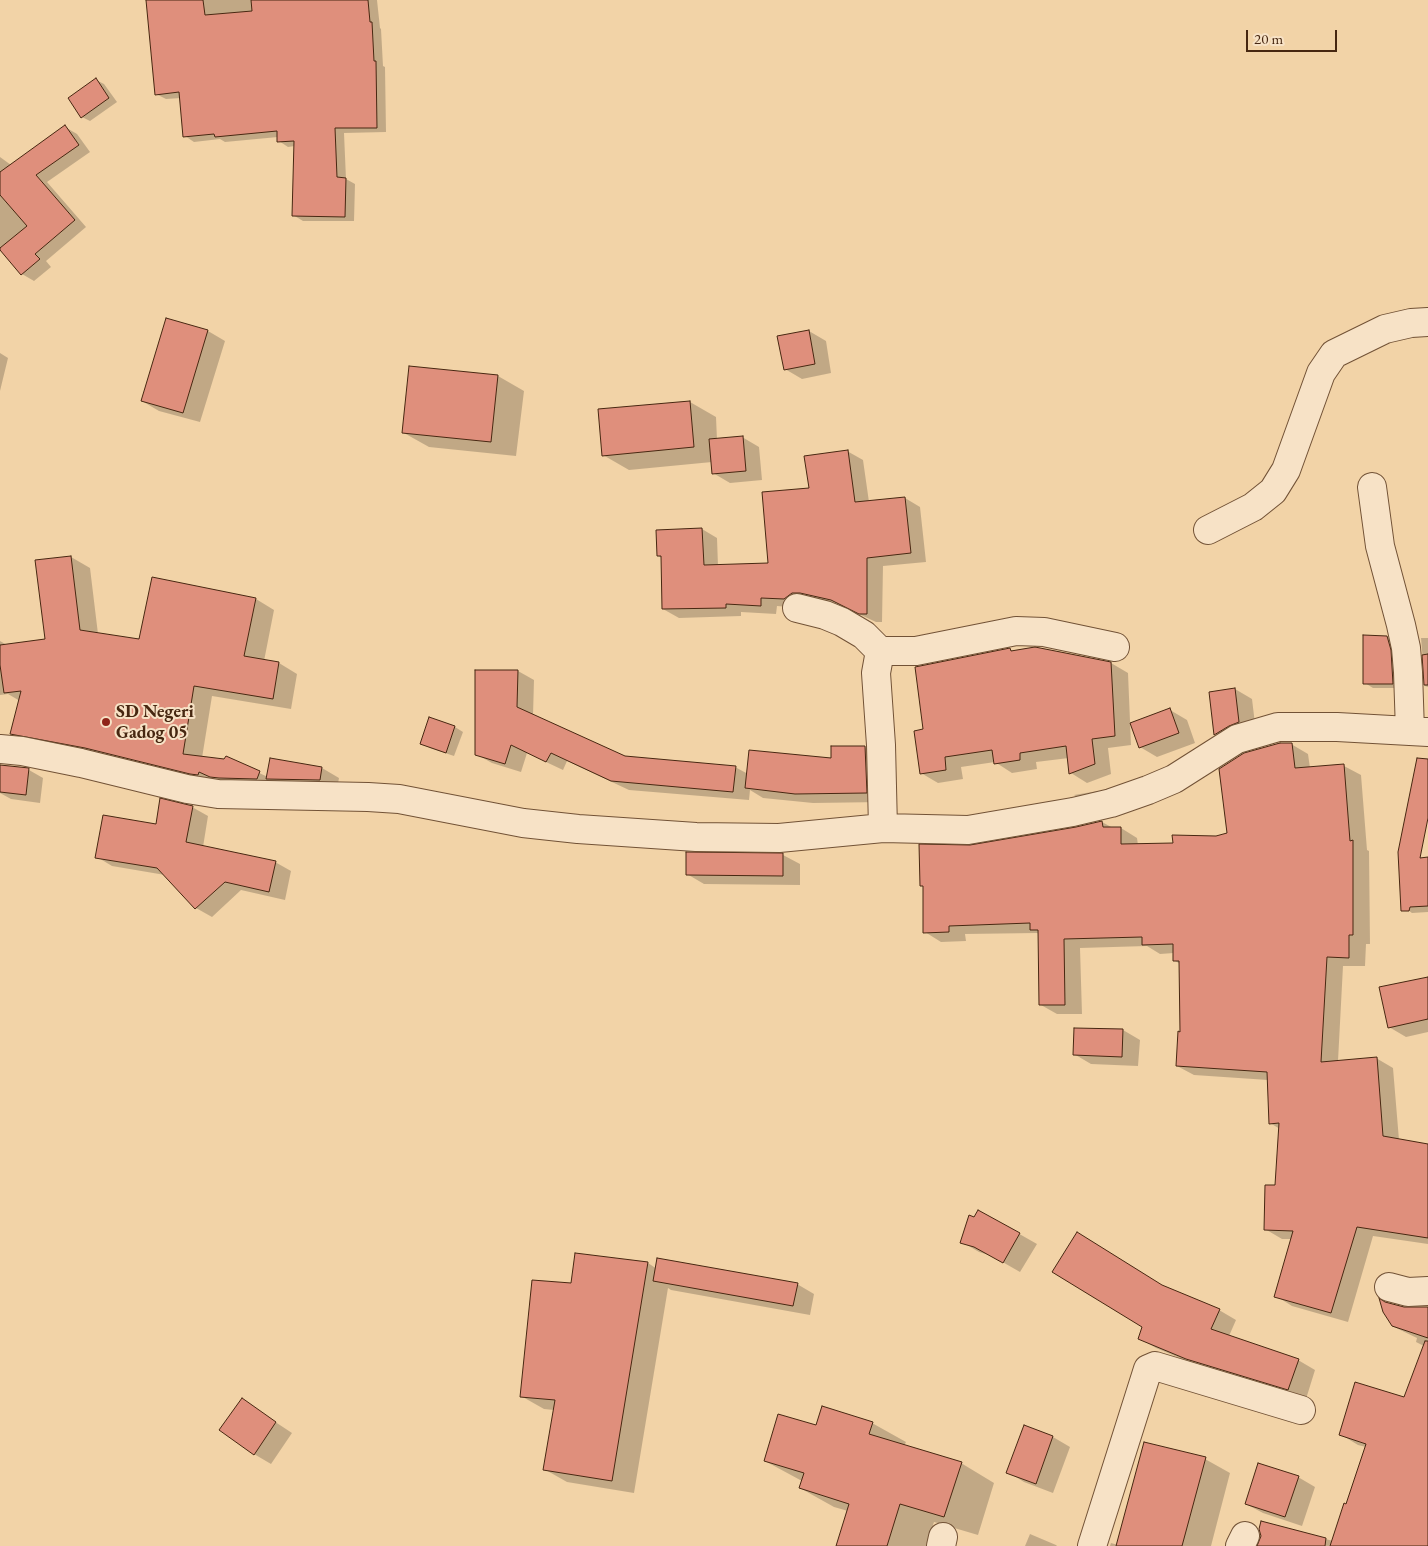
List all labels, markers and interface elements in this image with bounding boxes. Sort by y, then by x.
scale bar [1248,20,1339,52]
text: 20 m [1254,29,1283,48]
place label: SD Negeri Gadog 05 [116,701,194,744]
marker: SD Negeri Gadog 05 [100,716,112,728]

